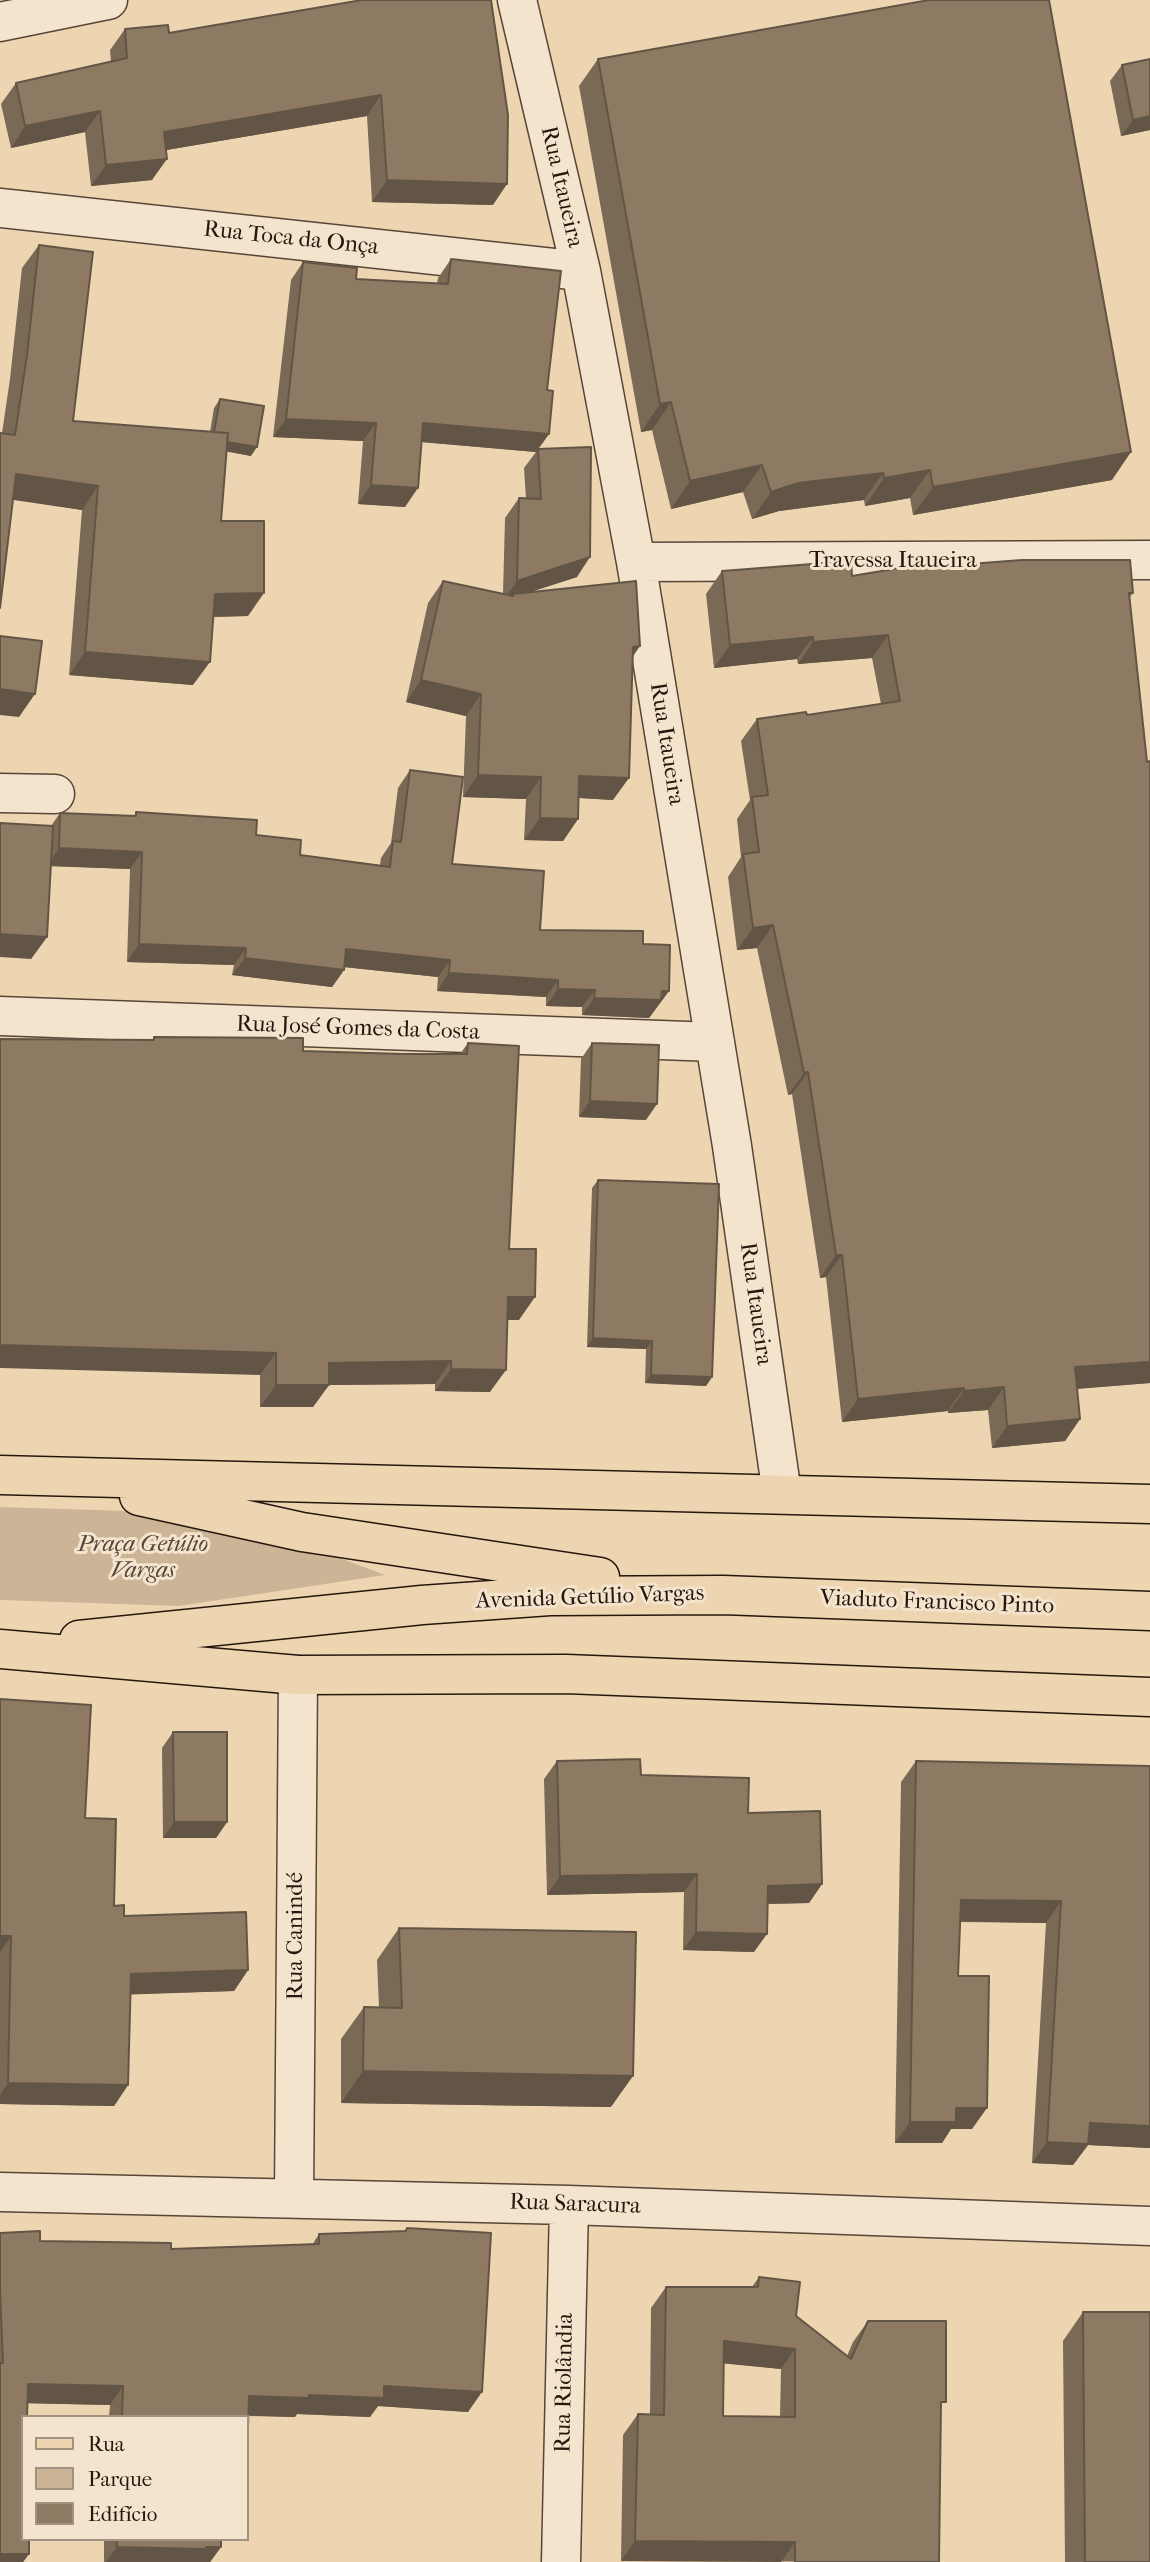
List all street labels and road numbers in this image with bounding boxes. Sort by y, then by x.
street label: Rua Itaueira [534,124,588,250]
street label: Rua Toca da Onça [202,216,380,262]
street label: Travessa Itaueira [809,547,977,575]
street label: Rua Itaueira [643,681,689,807]
street label: Rua José Gomes da Costa [236,1011,480,1047]
street label: Rua Itaueira [733,1241,777,1367]
street label: Avenida Getúlio Vargas [475,1580,705,1616]
street label: Viaduto Francisco Pinto [819,1585,1055,1621]
street label: Rua Canindé [282,1872,310,2000]
street label: Rua Saracura [509,2189,641,2221]
street label: Rua Riolândia [550,2313,580,2453]

